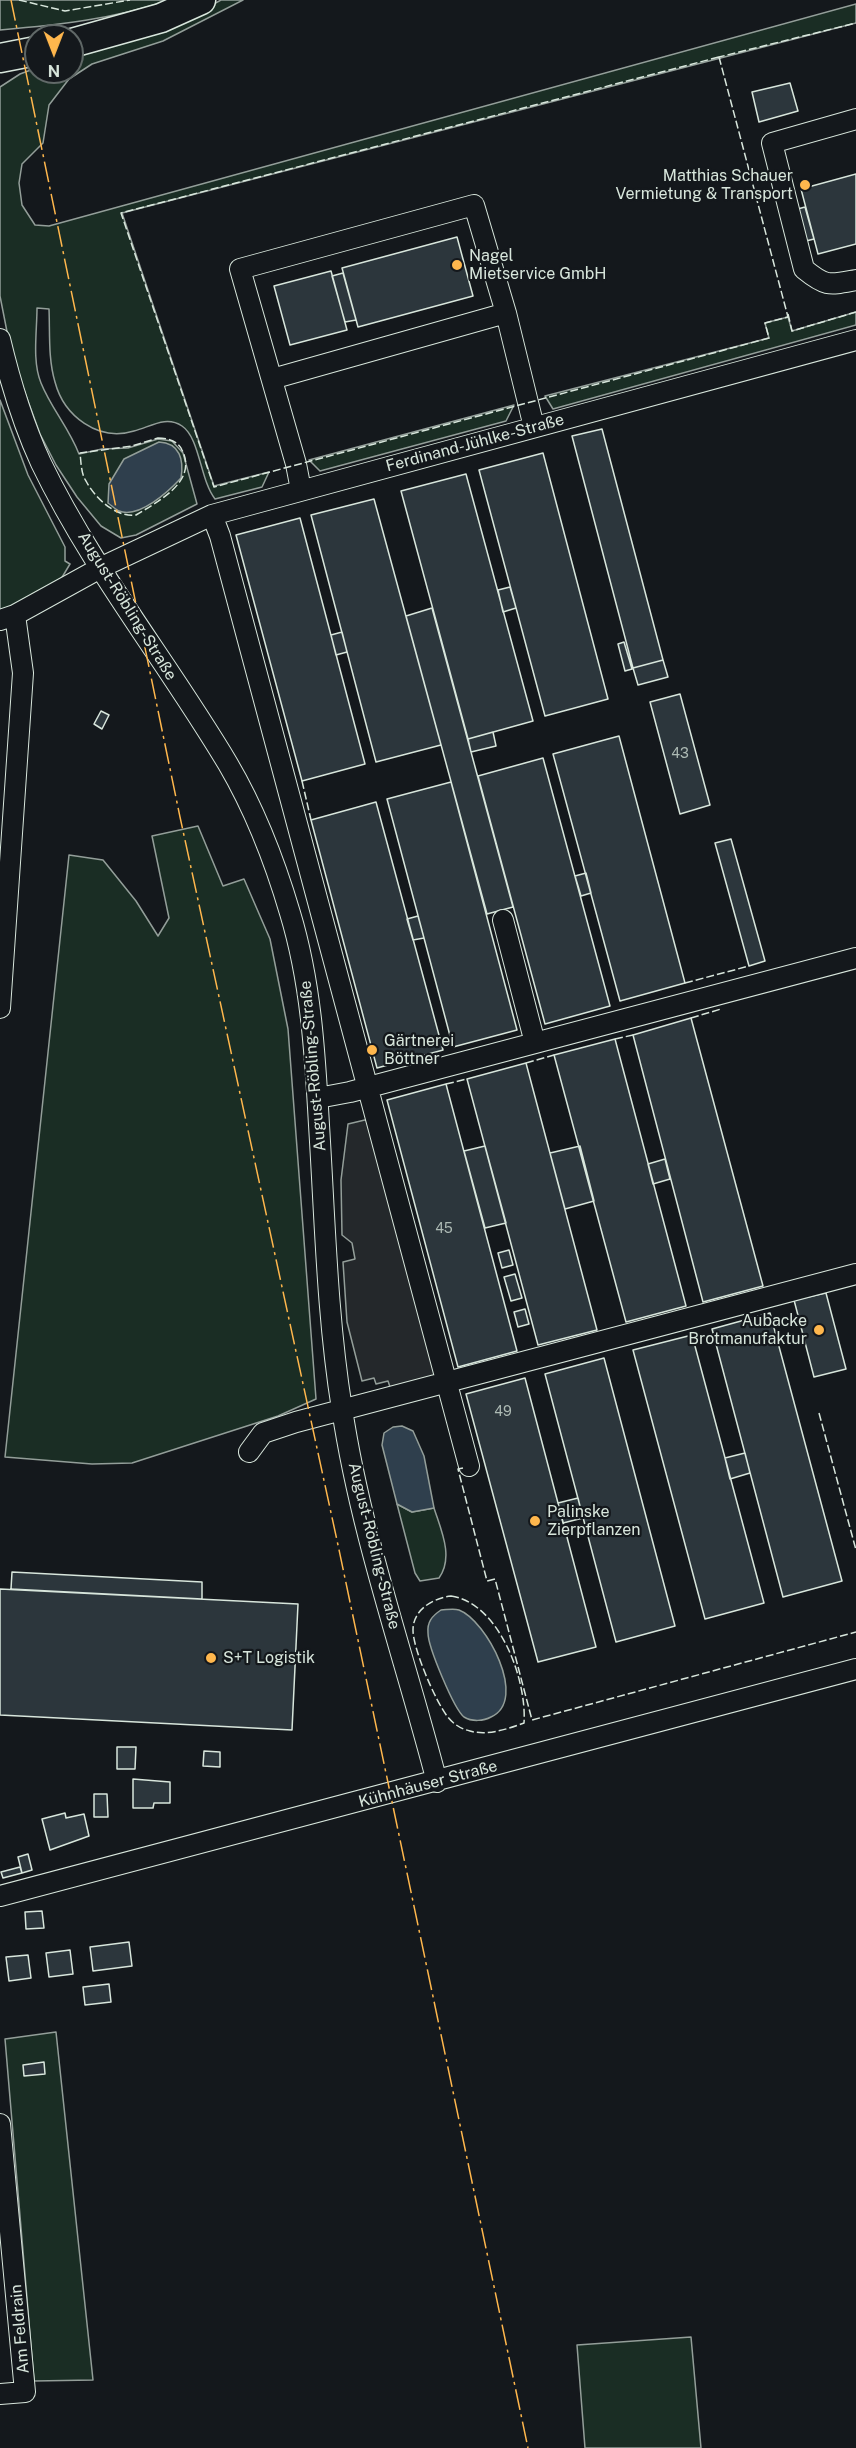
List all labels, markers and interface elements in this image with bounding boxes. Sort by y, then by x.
north arrow [24,24,84,84]
text: N [48,61,60,80]
place label: Matthias Schauer Vermietung & Transport [615,166,793,204]
marker: Matthias Schauer Vermietung & Transport [798,178,812,192]
place label: Nagel Mietservice GmbH [469,246,607,284]
marker: Nagel Mietservice GmbH [450,258,464,272]
street label: Ferdinand-Jühlke-Straße [384,410,566,476]
street label: August-Röbling-Straße [73,528,181,684]
house number: 43 [671,746,689,762]
street label: August-Röbling-Straße [296,980,330,1152]
place label: Gärtnerei Böttner [384,1031,454,1069]
marker: Gärtnerei Böttner [365,1043,379,1057]
house number: 45 [435,1221,453,1237]
place label: Aubacke Brotmanufaktur [688,1311,807,1349]
marker: Aubacke Brotmanufaktur [812,1323,826,1337]
house number: 49 [494,1404,512,1420]
street label: August-Röbling-Straße [344,1461,404,1631]
place label: Palinske Zierpflanzen [547,1502,640,1540]
marker: Palinske Zierpflanzen [528,1514,542,1528]
place label: S+T Logistik [223,1648,315,1668]
marker: S+T Logistik [204,1651,218,1665]
street label: Kühnhäuser Straße [357,1756,499,1812]
street label: Am Feldrain [7,2284,33,2374]

